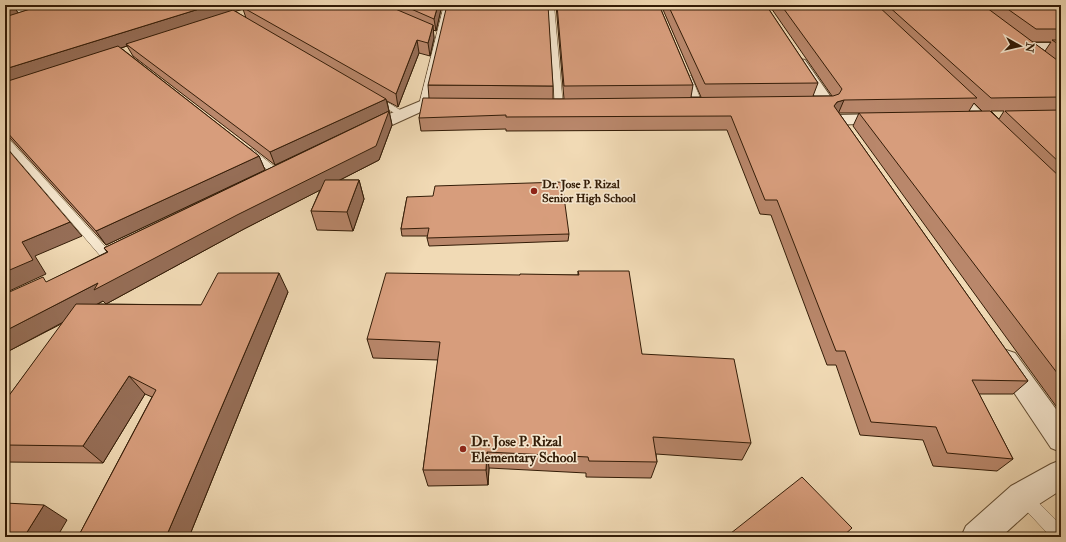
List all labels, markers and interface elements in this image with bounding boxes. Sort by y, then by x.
north arrow [1000,26,1040,66]
text: N [1022,41,1037,54]
place label: Dr. Jose P. Rizal Senior High School [542,177,637,206]
marker: Dr. Jose P. Rizal Senior High School [529,186,539,196]
place label: Dr. Jose P. Rizal Elementary School [471,433,577,467]
marker: Dr. Jose P. Rizal Elementary School [458,444,468,454]

